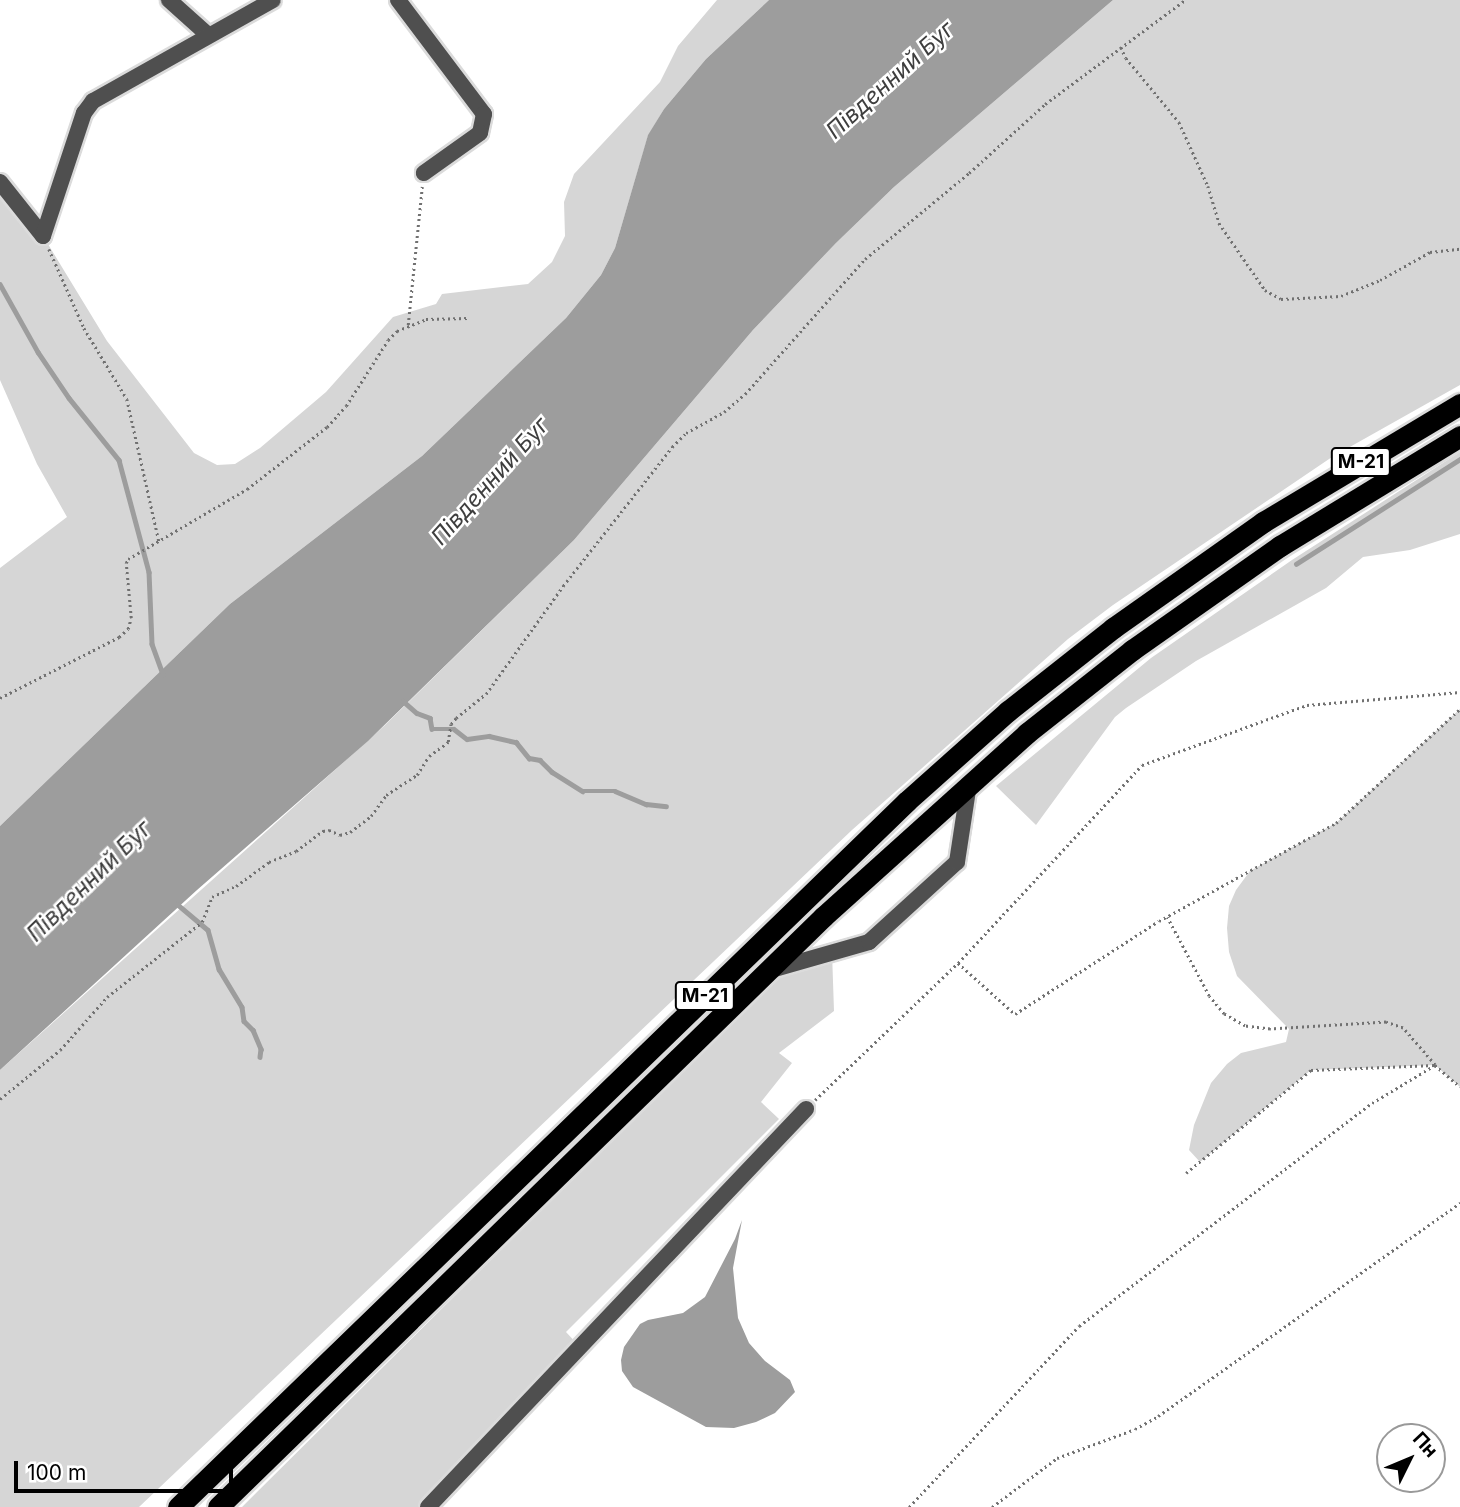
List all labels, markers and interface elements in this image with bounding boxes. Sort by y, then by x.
water label: Південний Буг [821,15,959,145]
water label: Південний Буг [425,412,555,550]
road number: М-21 [1330,446,1392,477]
water label: Південний Буг [21,815,157,947]
road number: М-21 [674,980,736,1012]
north arrow [1376,1423,1446,1493]
text: Пн [1408,1427,1443,1462]
scale bar [18,1448,236,1492]
text: 100 m [27,1460,86,1485]

